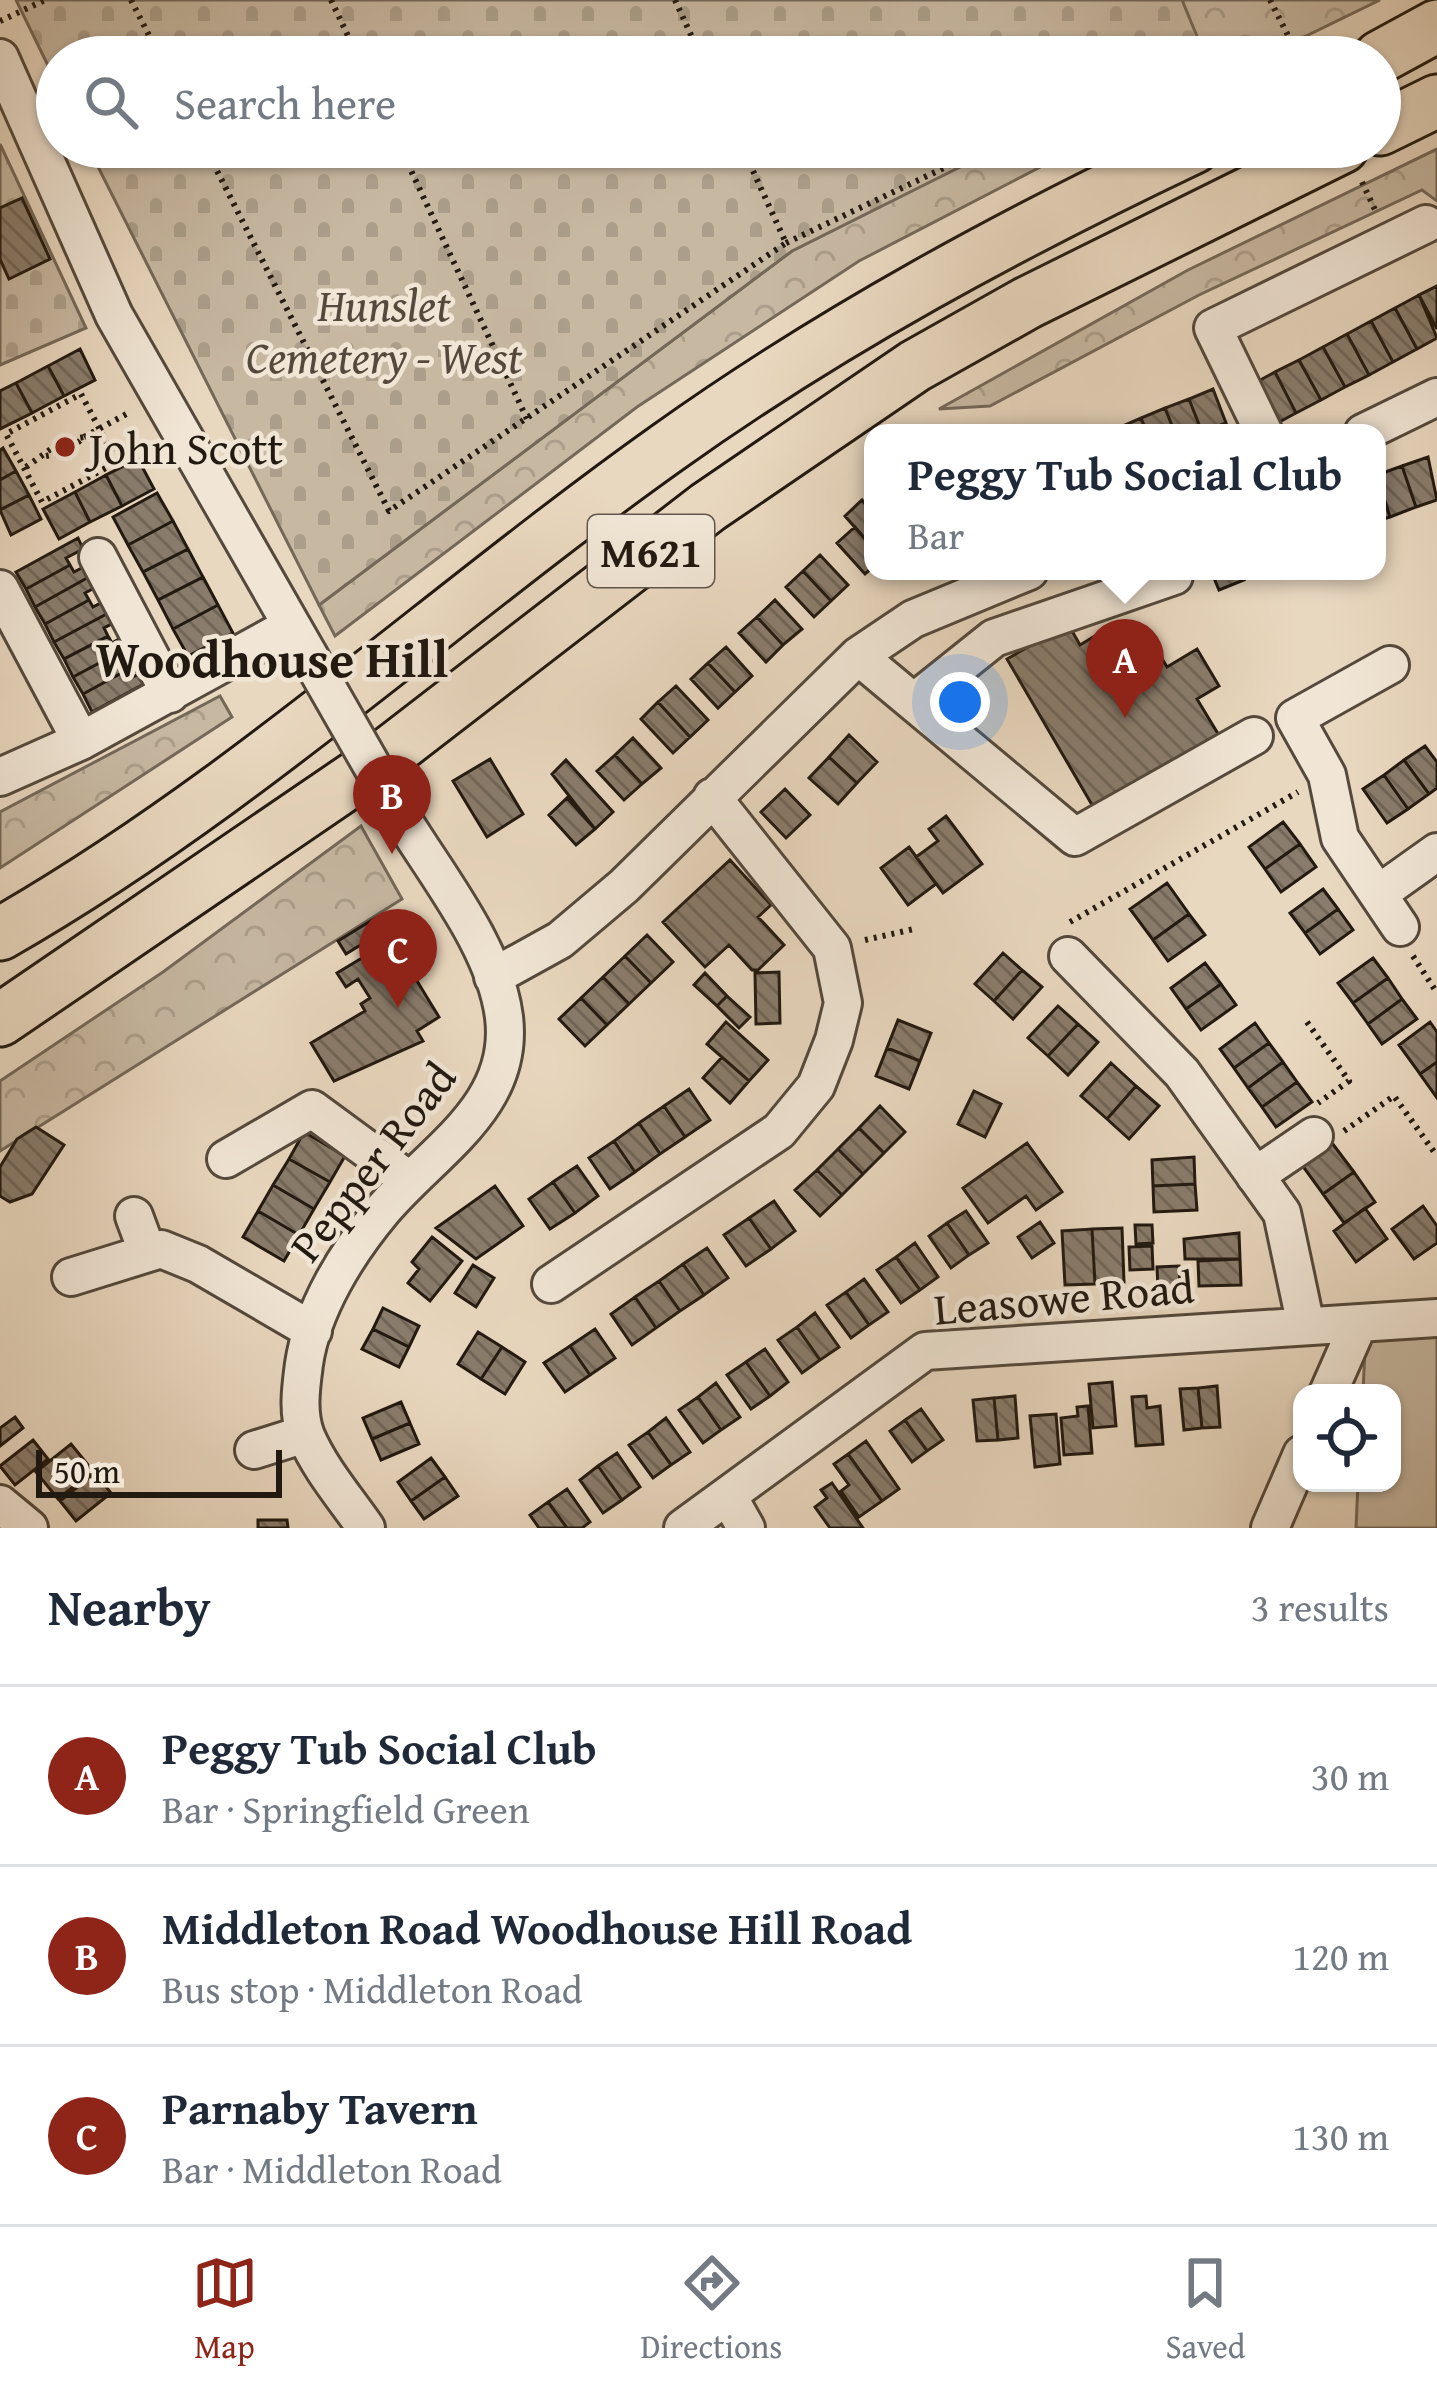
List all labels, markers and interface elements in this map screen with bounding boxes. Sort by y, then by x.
search box [36,36,1401,168]
icon: search [78,69,144,135]
text: Search here [174,70,396,135]
park label: Hunslet Cemetery - West [246,272,523,389]
place label: John Scott [84,415,283,480]
popup [864,424,1386,580]
marker: John Scott [52,434,78,460]
text: Peggy Tub Social Club [908,441,1342,506]
text: Bar [908,506,964,563]
road number: M621 [588,515,714,587]
pin: A [1086,619,1164,718]
district label: Woodhouse Hill [96,621,448,696]
your location [930,672,990,732]
pin: B [353,755,431,854]
pin: C [359,909,437,1008]
street label: Pepper Road [273,1047,471,1275]
street label: Leasowe Road [931,1253,1197,1341]
map controls [1293,1384,1401,1492]
button: locate [1293,1384,1401,1492]
scale bar [36,1444,282,1497]
text: 50 m [54,1447,120,1495]
text: Nearby [48,1569,211,1644]
text: 3 results [1251,1578,1389,1635]
text: Peggy Tub Social Club [162,1715,597,1780]
text: A [75,1747,99,1804]
text: 30 m [1311,1747,1389,1804]
text: Bar · Springfield Green [162,1780,530,1837]
text: Middleton Road Woodhouse Hill Road [162,1895,912,1960]
text: B [75,1927,99,1984]
text: 120 m [1292,1927,1389,1984]
text: Bus stop · Middleton Road [162,1960,583,2017]
text: Parnaby Tavern [162,2075,478,2140]
text: C [76,2107,98,2164]
text: 130 m [1292,2107,1389,2164]
text: Bar · Middleton Road [162,2140,502,2197]
tab: Map [192,2250,258,2370]
tab: Directions [641,2250,782,2370]
tab: Saved [1166,2250,1245,2370]

